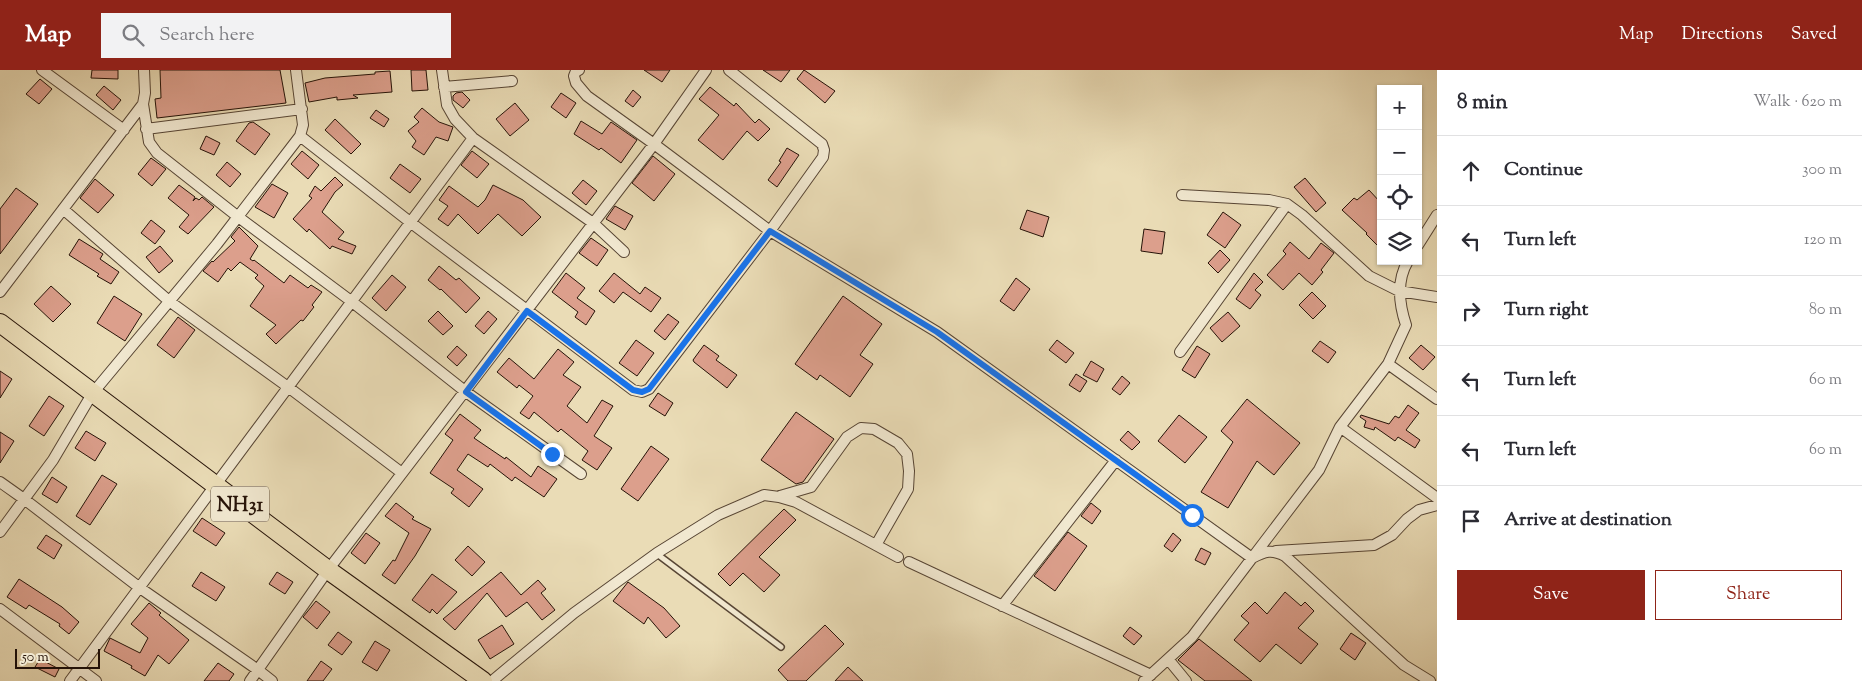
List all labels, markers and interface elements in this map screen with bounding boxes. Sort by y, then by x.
search box [101,13,451,58]
text: Map [25,18,71,52]
icon: search [119,21,147,49]
text: Search here [159,22,255,49]
text: Map [1619,22,1654,48]
text: Directions [1682,22,1763,48]
text: Saved [1791,22,1837,48]
map controls [1377,85,1422,265]
button: + [1377,85,1422,130]
text: 8 min [1457,88,1508,118]
text: Walk · 620 m [1753,91,1842,114]
button: − [1377,130,1422,175]
icon: ahead [1457,157,1485,185]
text: Continue [1504,157,1583,184]
text: 300 m [1802,159,1842,182]
button: locate [1377,175,1422,220]
button: layers [1377,220,1422,265]
icon: left [1457,227,1485,255]
text: Turn left [1504,227,1576,254]
text: 120 m [1804,229,1842,252]
icon: right [1457,297,1485,325]
text: Turn right [1504,297,1588,324]
text: 80 m [1809,299,1842,322]
icon: left [1457,367,1485,395]
text: Turn left [1504,367,1576,394]
text: 60 m [1809,369,1842,392]
icon: left [1457,437,1485,465]
text: Turn left [1504,437,1576,464]
text: 60 m [1809,439,1842,462]
route end [541,443,564,466]
road number: NH31 [211,486,269,522]
route start [1181,504,1204,527]
icon: arrive [1457,507,1485,535]
text: Arrive at destination [1504,507,1672,534]
button: Save [1457,570,1645,620]
button: Share [1655,570,1842,620]
scale bar [15,646,100,669]
text: 50 m [22,648,49,668]

